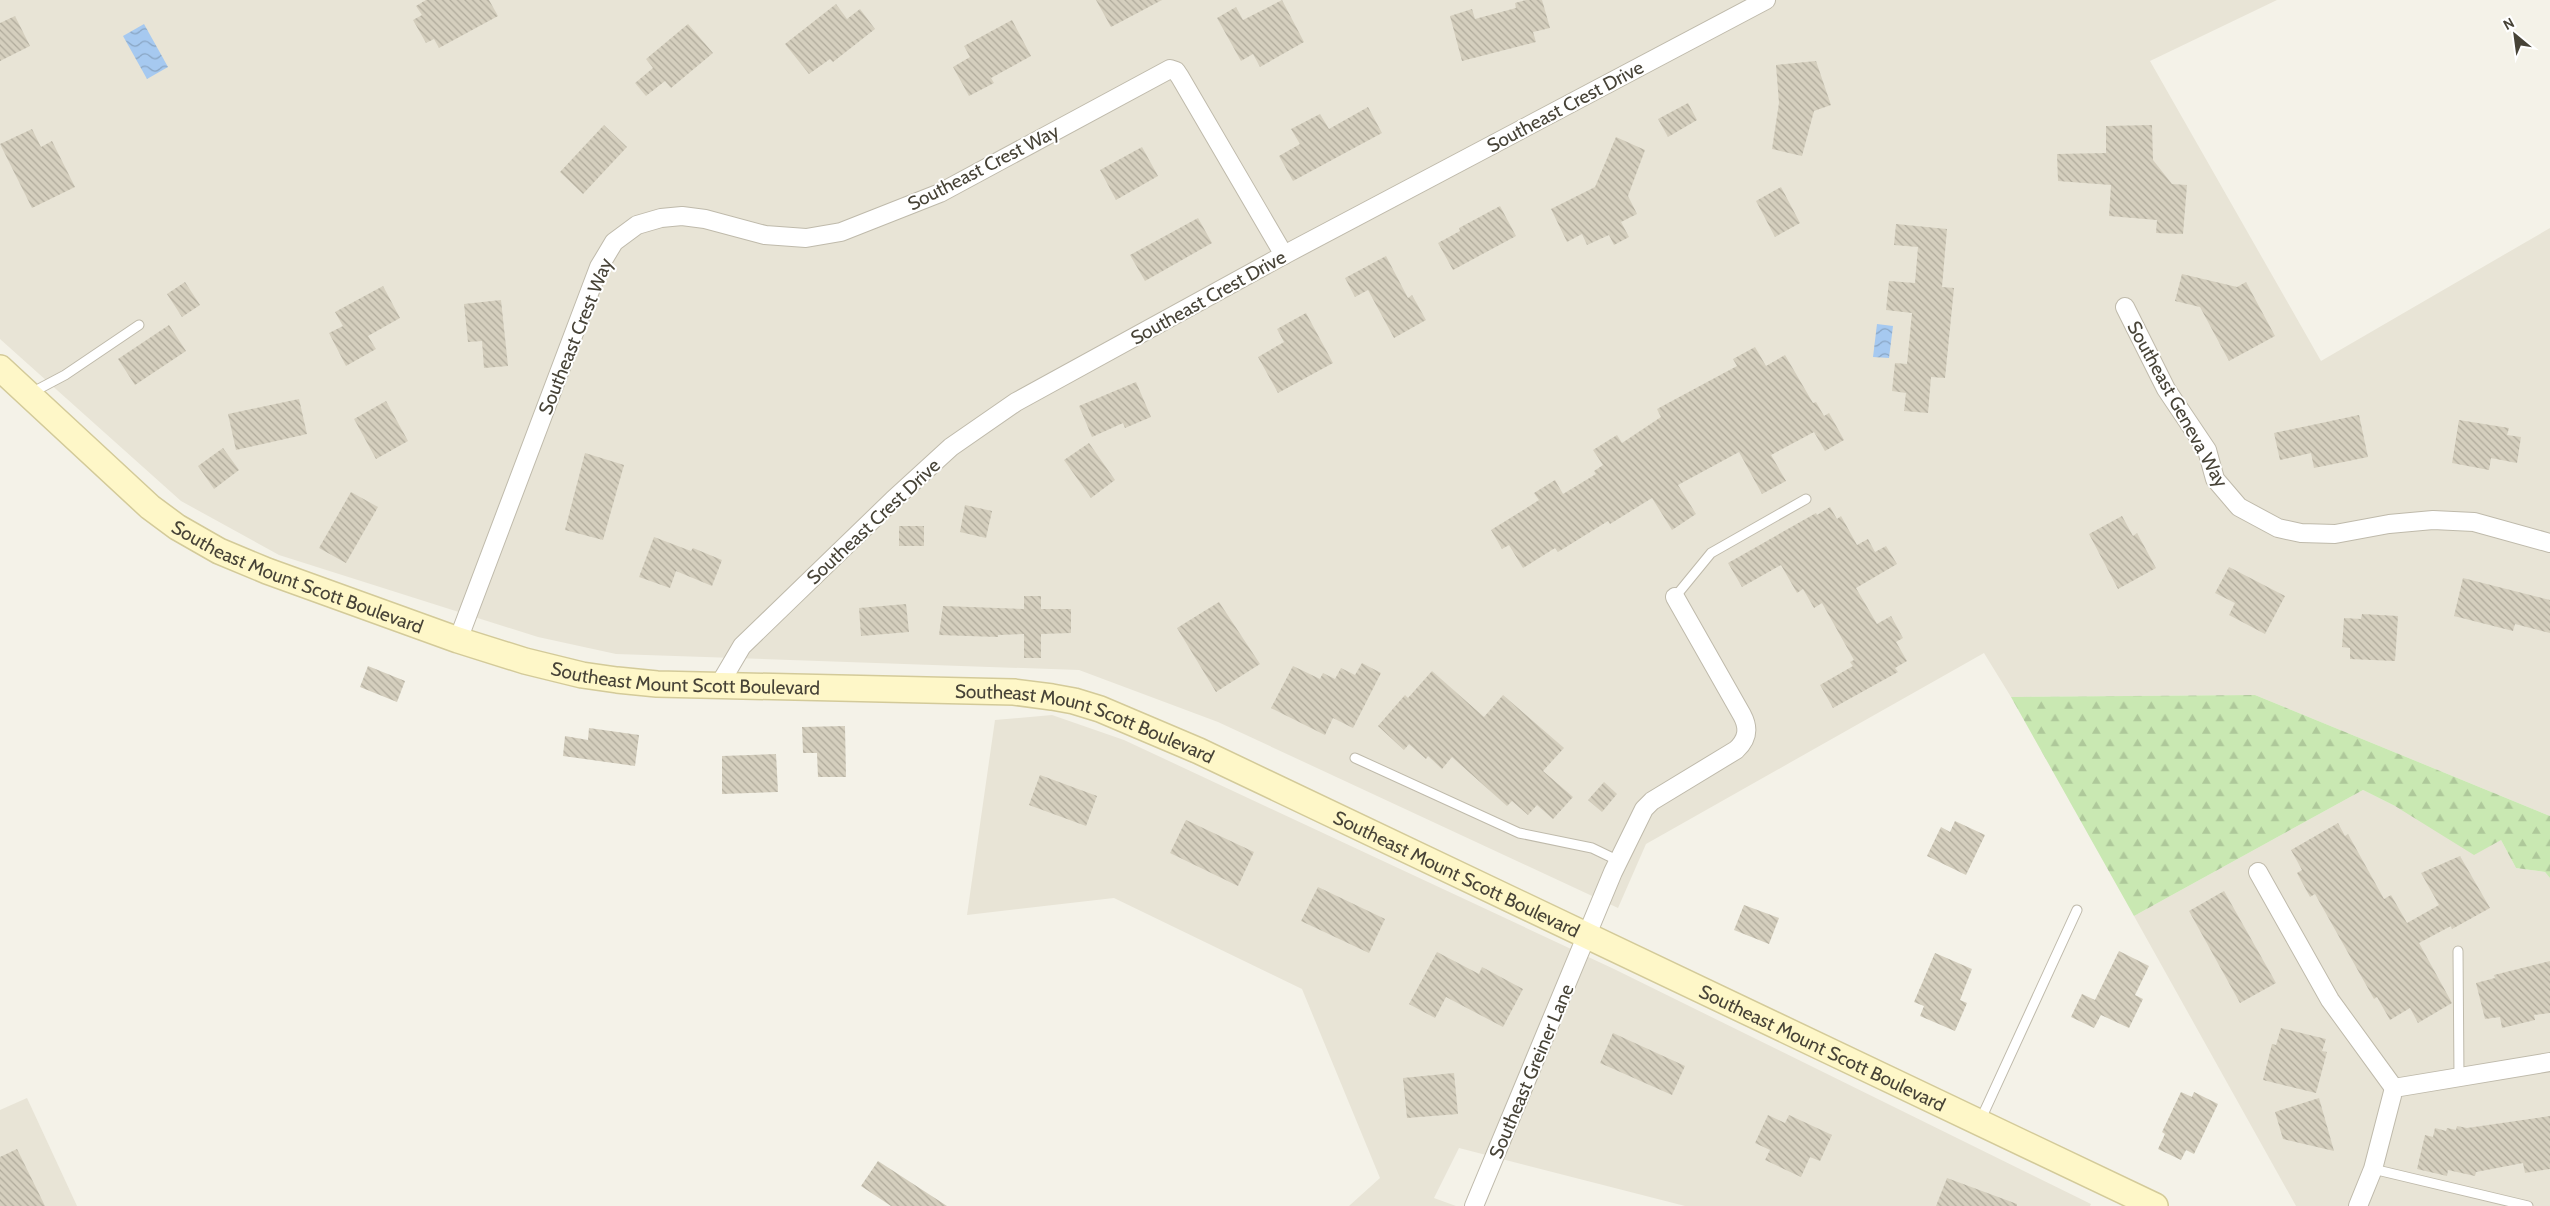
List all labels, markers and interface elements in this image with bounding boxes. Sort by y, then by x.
north arrow [2490,10,2540,60]
text: N [2500,13,2517,34]
street label: Southeast Crest Drive [1483,55,1648,157]
street label: Southeast Crest Way [904,119,1063,216]
street label: Southeast Crest Drive [1127,245,1290,350]
street label: Southeast Crest Way [534,254,618,418]
street label: Southeast Geneva Way [2122,317,2233,492]
street label: Southeast Crest Drive [802,453,945,589]
street label: Southeast Mount Scott Boulevard [167,515,426,639]
street label: Southeast Mount Scott Boulevard [549,657,820,700]
street label: Southeast Mount Scott Boulevard [955,680,1218,768]
street label: Southeast Mount Scott Boulevard [1330,806,1583,943]
street label: Southeast Greiner Lane [1484,980,1579,1162]
street label: Southeast Mount Scott Boulevard [1695,980,1949,1117]

